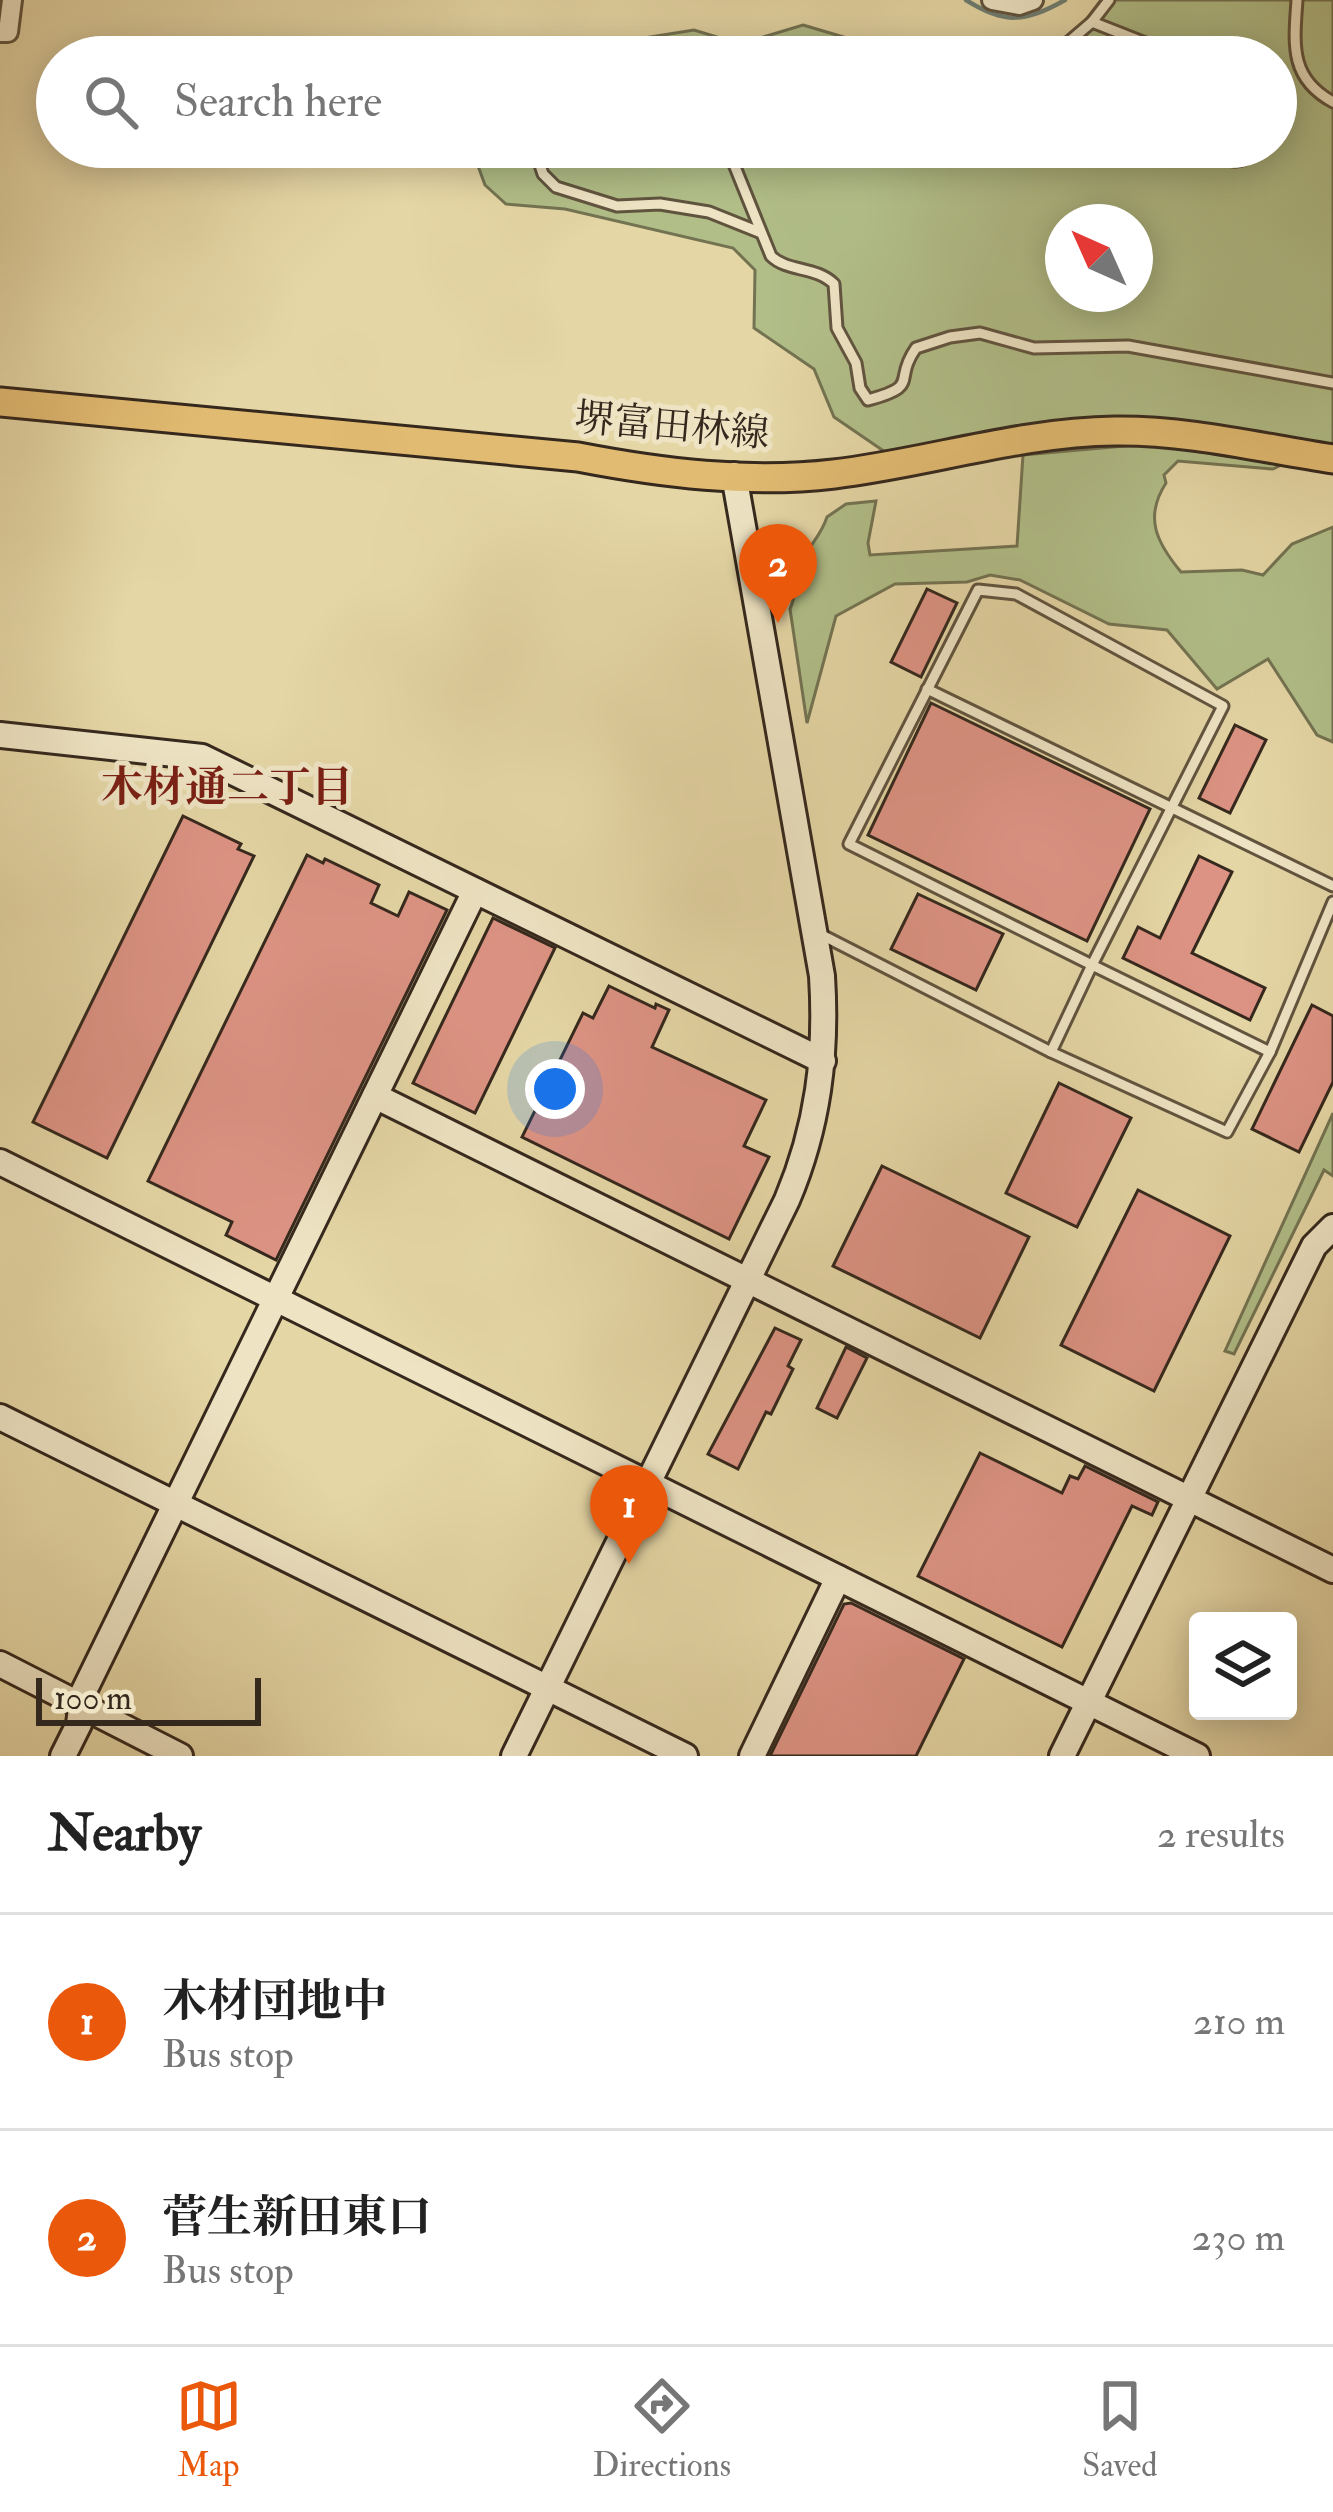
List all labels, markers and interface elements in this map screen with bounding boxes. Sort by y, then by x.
search box [36,36,1297,168]
icon: search [78,69,144,135]
text: Search here [174,74,382,130]
north arrow [1045,204,1153,312]
street label: 堺富田林線 [573,393,771,459]
pin: 2 [739,524,817,623]
district label: 木材通二丁目 [101,762,353,814]
your location [525,1059,585,1119]
pin: 1 [590,1465,668,1564]
map controls [1189,1612,1297,1720]
button: layers [1189,1612,1297,1720]
scale bar [36,1672,261,1725]
text: 100 m [54,1678,132,1719]
text: Nearby [48,1802,201,1866]
text: 2 results [1157,1810,1285,1859]
text: 木材団地中 [162,1974,387,2030]
text: 1 [80,1997,94,2046]
text: 210 m [1193,1997,1285,2046]
text: Bus stop [162,2030,294,2079]
text: 菅生新田東口 [162,2190,432,2246]
text: 2 [77,2213,97,2262]
text: 230 m [1192,2213,1285,2262]
text: Bus stop [162,2246,294,2295]
tab: Map [176,2373,242,2486]
tab: Directions [593,2373,731,2486]
tab: Saved [1082,2373,1157,2486]

